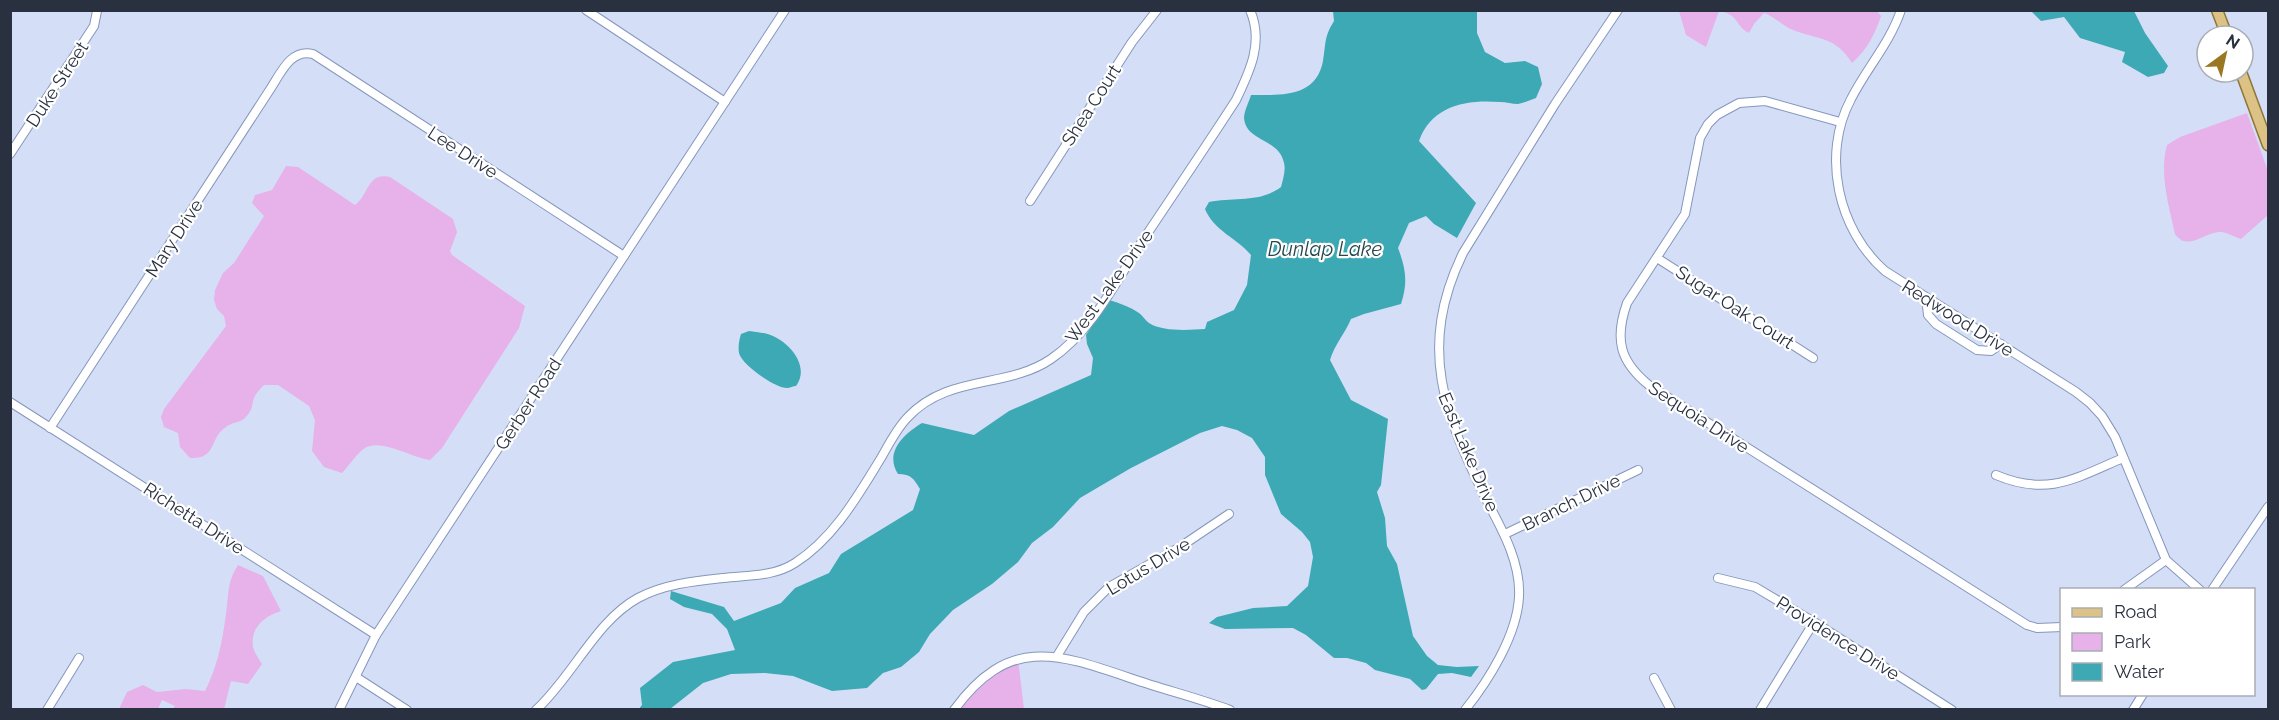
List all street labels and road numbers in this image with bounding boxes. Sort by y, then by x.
street label: Duke Street [22,37,92,131]
street label: Shea Court [1057,60,1125,150]
street label: Lee Drive [424,122,502,183]
street label: Mary Drive [141,195,207,281]
street label: West Lake Drive [1061,225,1157,347]
street label: Sugar Oak Court [1672,261,1798,353]
street label: Redwood Drive [1898,275,2018,361]
street label: Gerber Road [491,354,565,454]
street label: Sequoia Drive [1645,377,1753,457]
street label: East Lake Drive [1434,389,1504,515]
street label: Branch Drive [1519,469,1624,535]
street label: Richetta Drive [140,478,249,559]
street label: Lotus Drive [1102,533,1194,599]
street label: Providence Drive [1773,592,1904,685]

